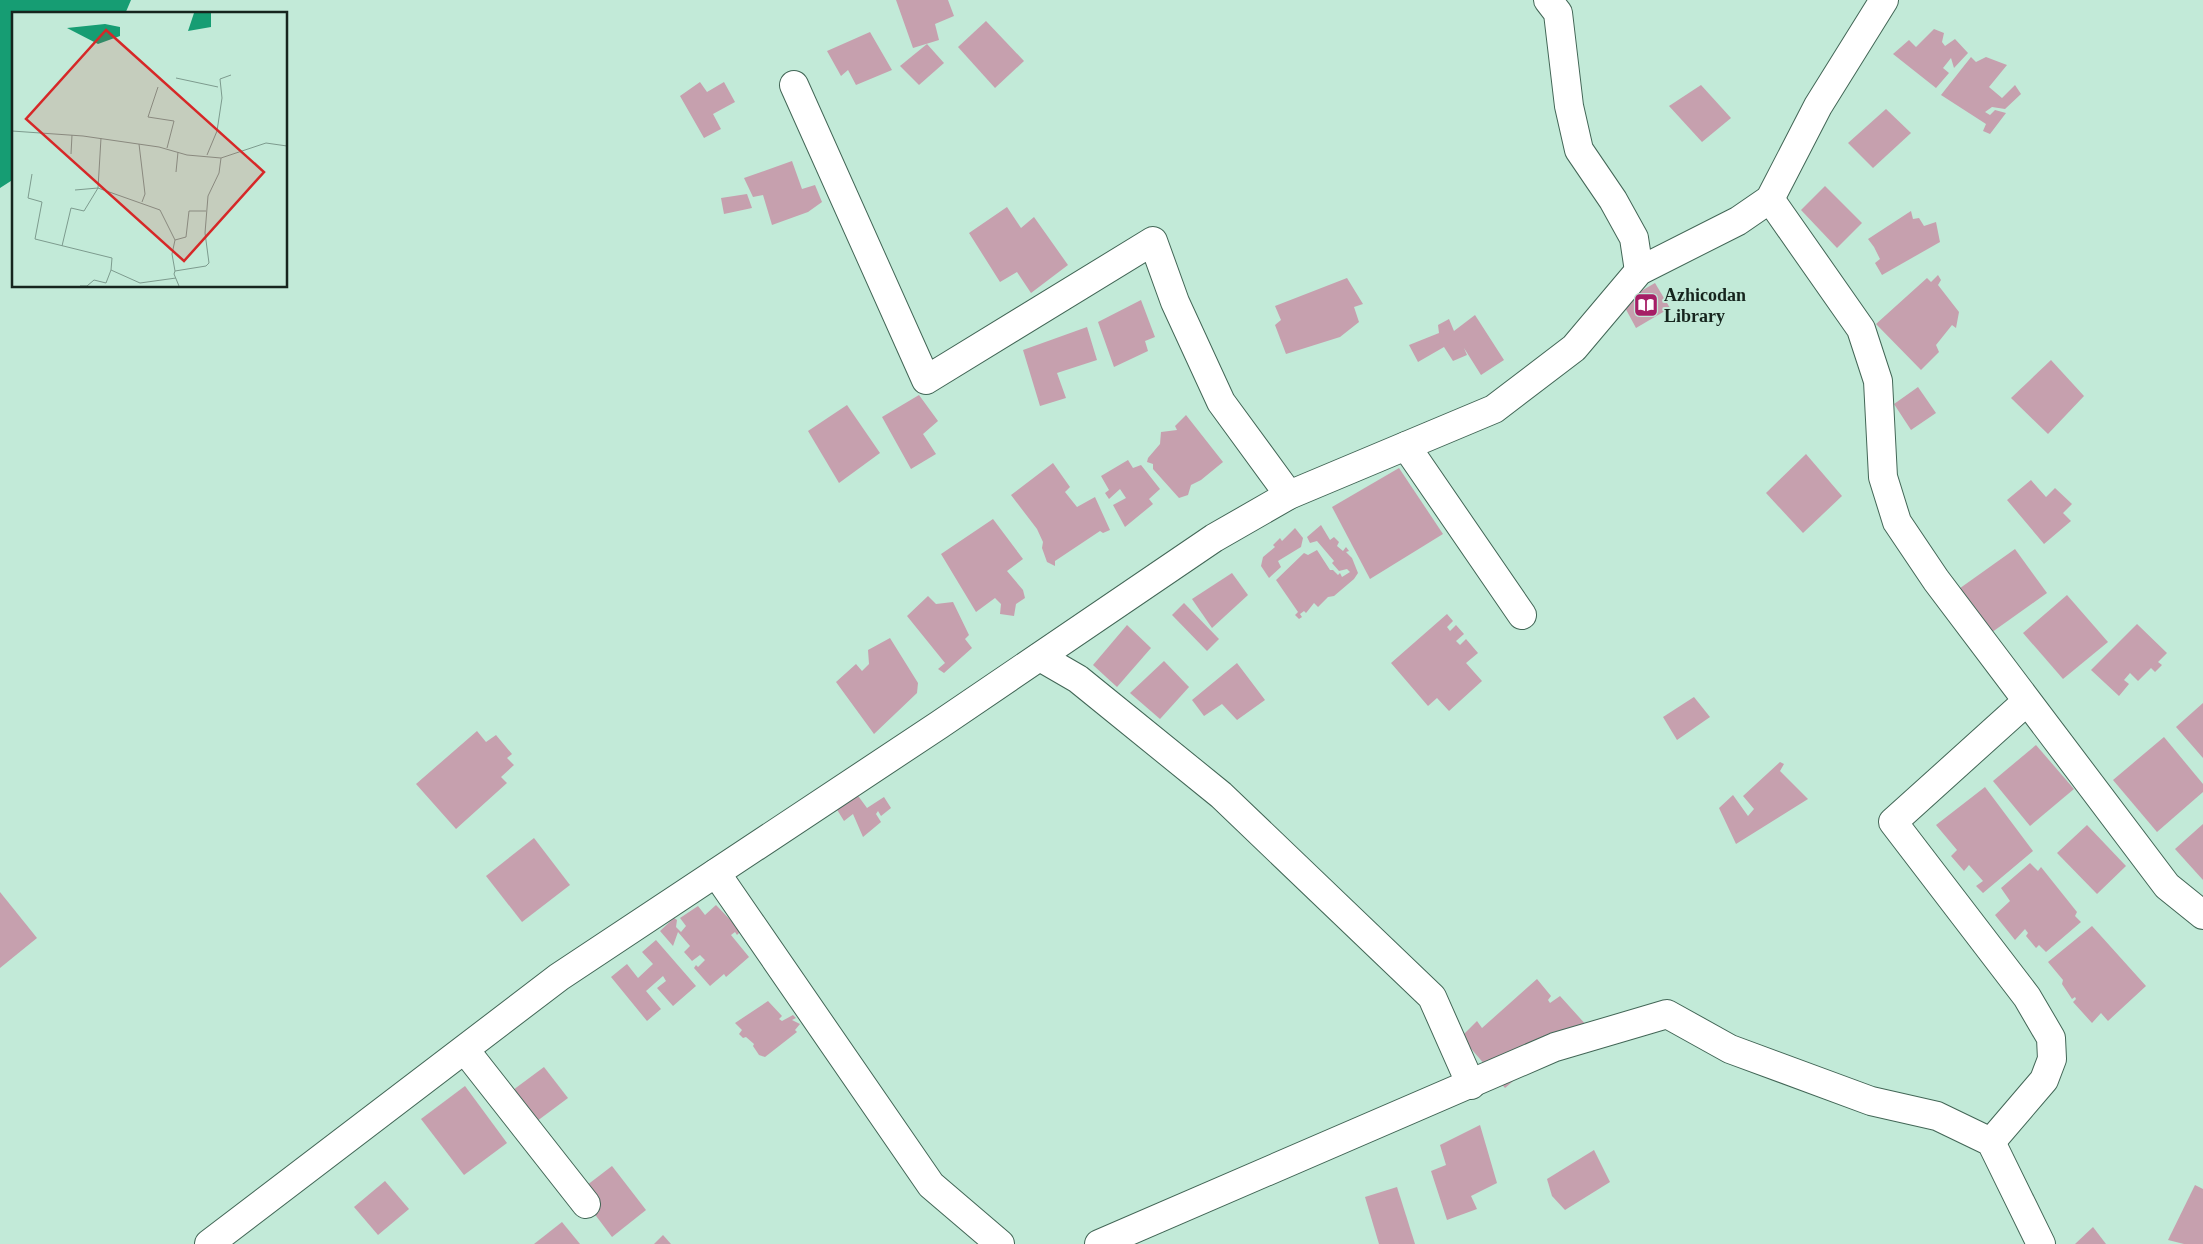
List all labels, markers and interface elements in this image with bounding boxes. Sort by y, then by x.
inset map [12,12,288,288]
place label: Azhicodan Library [1664,285,1746,326]
library icon: Azhicodan Library [1633,292,1659,318]

